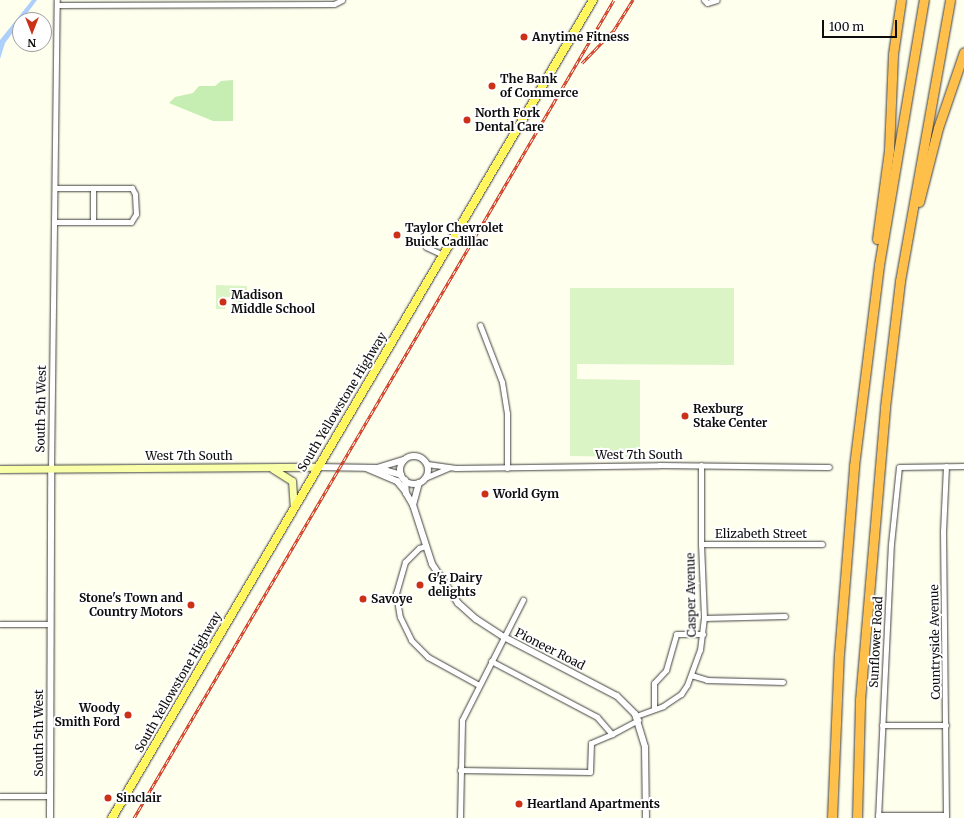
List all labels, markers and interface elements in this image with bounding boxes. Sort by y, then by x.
north arrow [12,12,52,52]
scale bar [824,12,899,38]
text: 100 m [829,19,864,34]
place label: Anytime Fitness [532,30,629,44]
marker: Anytime Fitness [519,32,529,42]
text: N [28,36,36,50]
place label: The Bank of Commerce [500,72,578,100]
marker: The Bank of Commerce [487,81,497,91]
place label: North Fork Dental Care [475,106,544,134]
marker: North Fork Dental Care [462,115,472,125]
place label: Taylor Chevrolet Buick Cadillac [405,221,503,249]
marker: Taylor Chevrolet Buick Cadillac [392,230,402,240]
place label: Madison Middle School [231,288,315,316]
marker: Madison Middle School [218,297,228,307]
street label: South Yellowstone Highway [295,330,389,474]
street label: South 5th West [33,365,49,453]
place label: Rexburg Stake Center [693,402,767,430]
marker: Rexburg Stake Center [680,411,690,421]
street label: West 7th South [595,448,683,462]
street label: West 7th South [145,449,233,463]
place label: World Gym [493,487,559,501]
marker: World Gym [480,489,490,499]
street label: Elizabeth Street [715,527,807,541]
street label: Casper Avenue [683,553,699,637]
place label: G'g Dairy delights [428,571,482,599]
marker: G'g Dairy delights [415,580,425,590]
street label: Countryside Avenue [927,584,943,700]
place label: Stone's Town and Country Motors [79,591,183,619]
place label: Savoye [371,592,412,606]
marker: Savoye [358,594,368,604]
street label: Sunflower Road [866,596,886,688]
marker: Stone's Town and Country Motors [186,600,196,610]
street label: South Yellowstone Highway [132,609,224,755]
street label: Pioneer Road [513,625,587,673]
street label: South 5th West [32,689,46,777]
place label: Woody Smith Ford [54,701,120,729]
marker: Woody Smith Ford [123,710,133,720]
place label: Sinclair [116,791,162,805]
marker: Sinclair [103,793,113,803]
place label: Heartland Apartments [527,797,660,811]
marker: Heartland Apartments [514,799,524,809]

